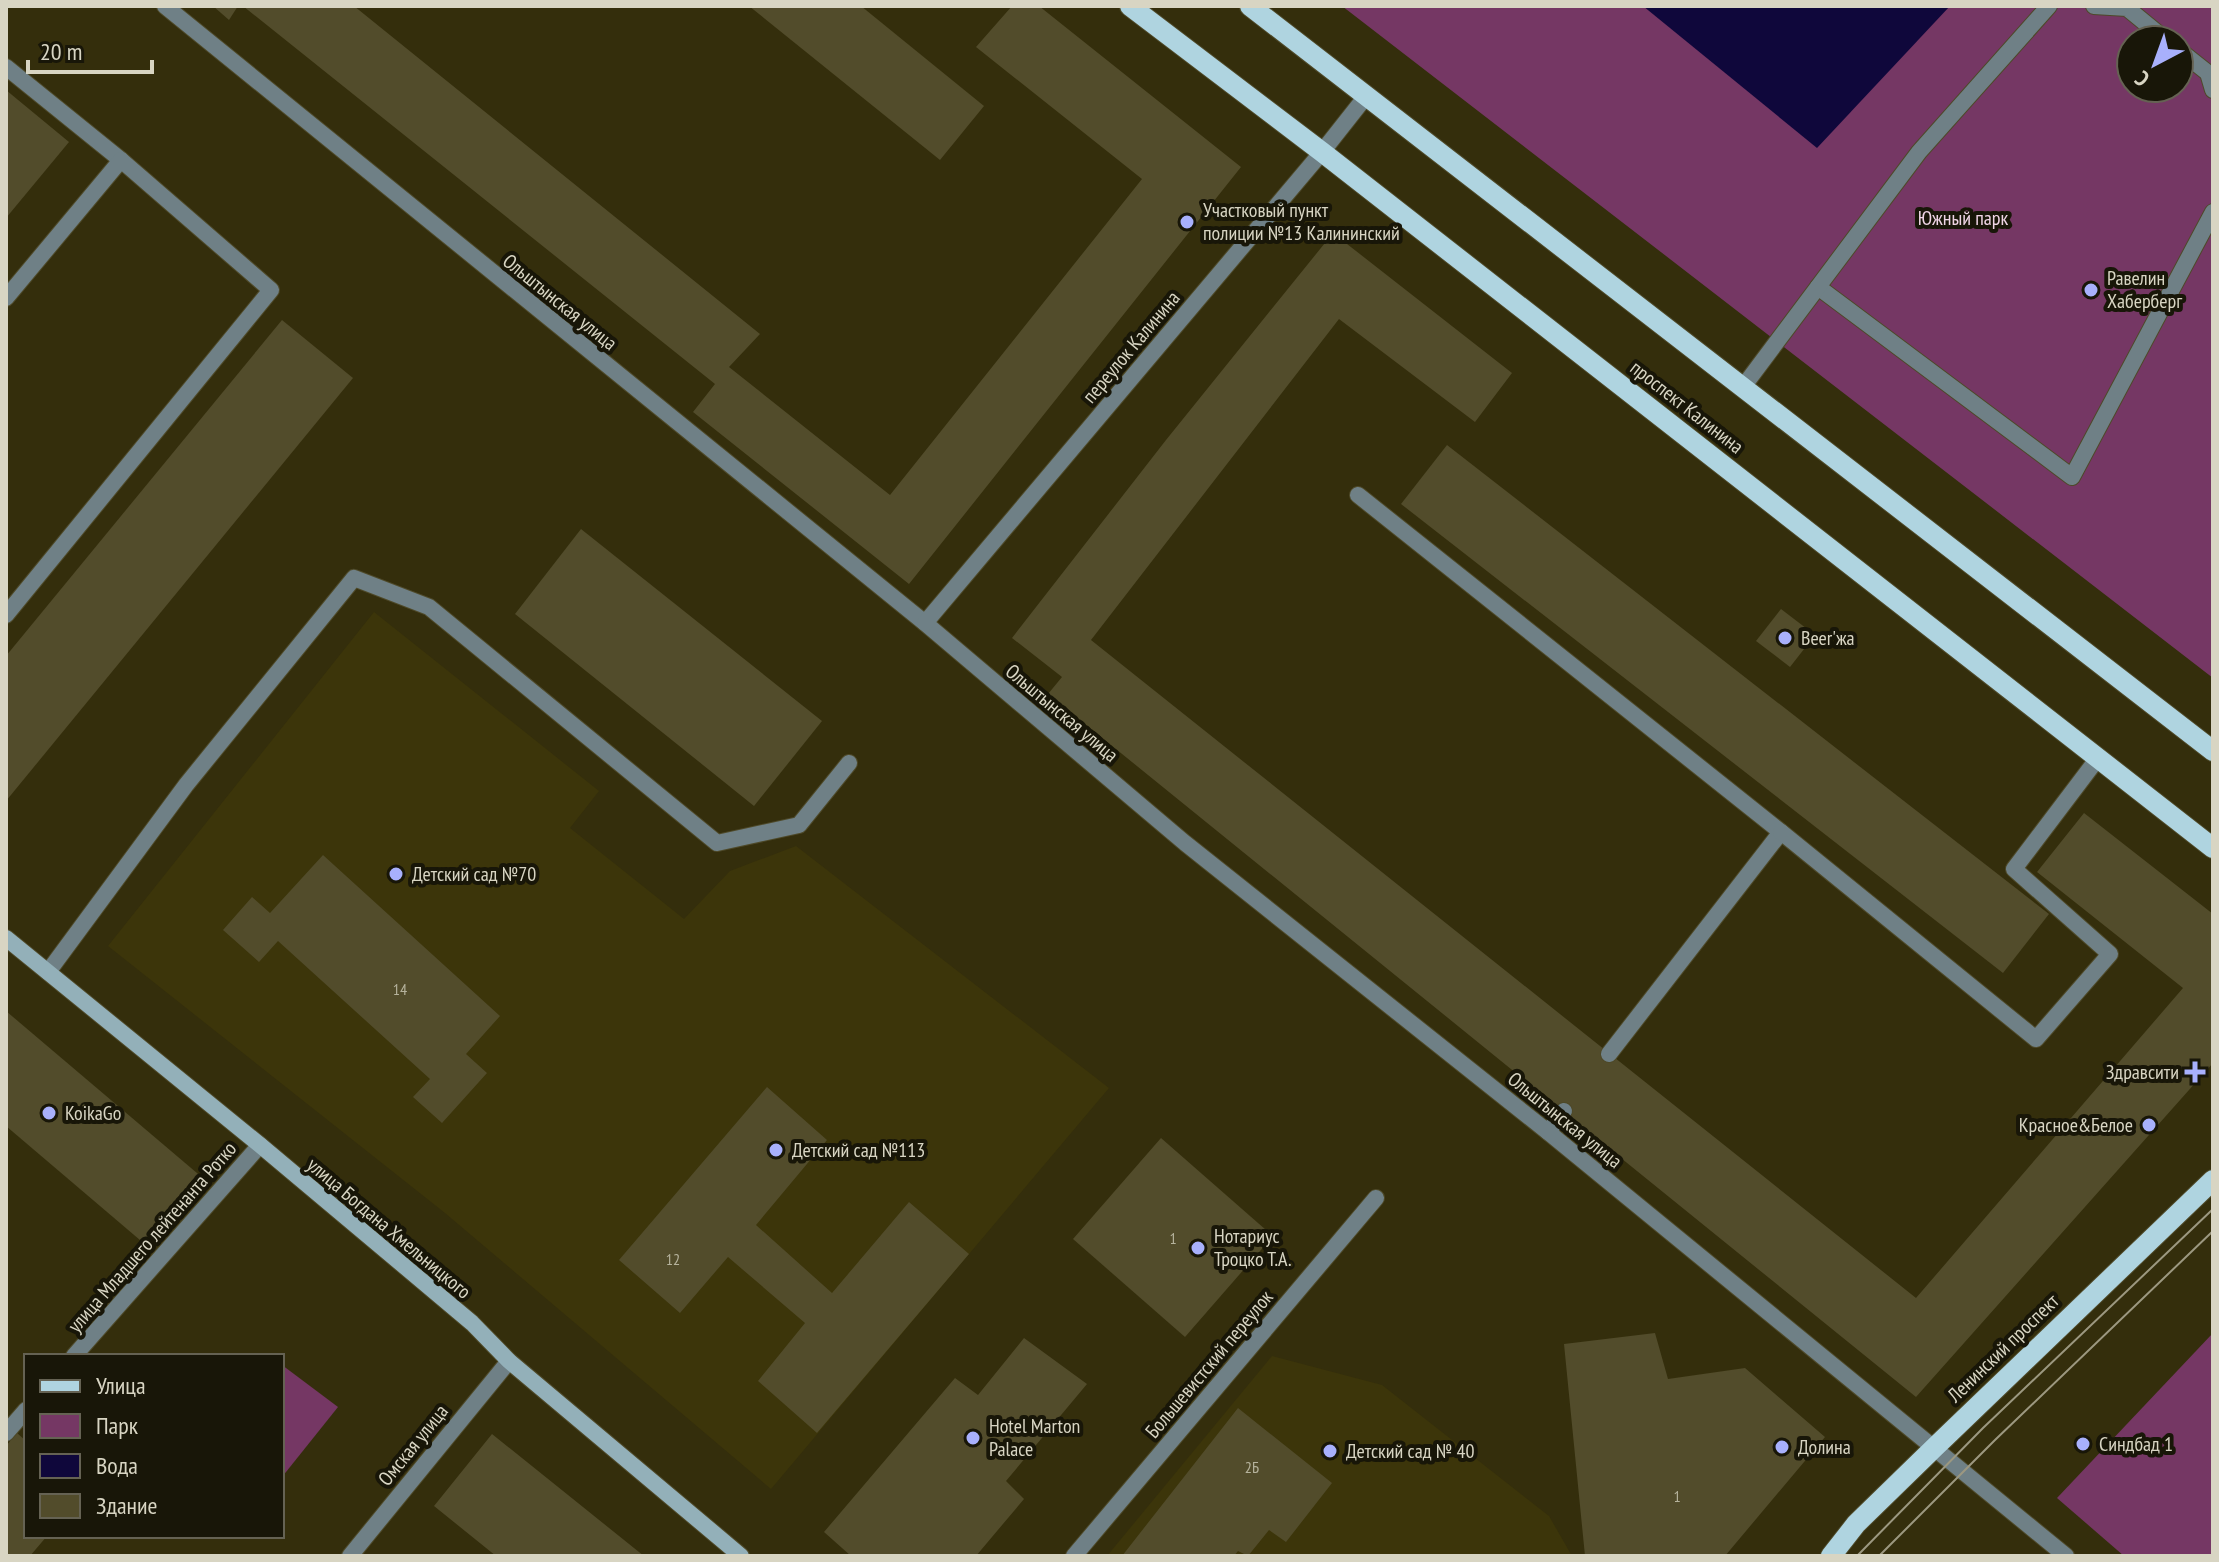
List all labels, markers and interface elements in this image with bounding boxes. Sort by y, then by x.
scale bar [28,24,152,74]
north arrow [2115,24,2195,104]
text: 20 m [40,36,82,67]
text: С [2129,65,2155,93]
place label: Участковый пункт полиции №13 Калининский [1203,197,1400,246]
park label: Южный парк [1918,205,2009,231]
marker: Участковый пункт полиции №13 Калининский [1178,213,1196,231]
street label: Ольштынская улица [498,248,622,356]
place label: Равелин Хаберберг [2107,265,2182,314]
marker: Равелин Хаберберг [2082,281,2100,299]
street label: переулок Калинина [1077,286,1185,408]
street label: проспект Калинина [1625,355,1749,459]
place label: Beer'жа [1801,625,1855,651]
marker: Beer'жа [1776,629,1794,647]
street label: Ольштынская улица [1000,658,1124,768]
place label: Детский сад №70 [412,861,536,887]
marker: Детский сад №70 [387,865,405,883]
house number: 14 [393,979,407,999]
place label: Здравсити [2106,1059,2179,1085]
marker: Здравсити [2186,1063,2204,1081]
street label: Ольштынская улица [1503,1066,1627,1174]
place label: KoikaGo [65,1100,121,1126]
marker: KoikaGo [40,1104,58,1122]
place label: Красное&Белое [2019,1112,2133,1138]
marker: Красное&Белое [2140,1116,2158,1134]
street label: улица Младшего лейтенанта Ротко [62,1136,242,1338]
place label: Детский сад №113 [792,1137,925,1163]
marker: Детский сад №113 [767,1141,785,1159]
street label: улица Богдана Хмельницкого [302,1152,476,1304]
place label: Нотариус Троцко Т.А. [1214,1223,1292,1272]
house number: 1 [1169,1228,1177,1248]
marker: Нотариус Троцко Т.А. [1189,1239,1207,1257]
house number: 12 [666,1249,680,1269]
street label: Большевистский переулок [1139,1284,1279,1443]
street label: Ленинский проспект [1941,1288,2065,1408]
legend [24,1354,284,1538]
text: Улица [96,1370,146,1401]
street label: Омская улица [372,1399,454,1491]
text: Парк [96,1410,139,1441]
place label: Hotel Marton Palace [989,1413,1080,1462]
marker: Hotel Marton Palace [964,1429,982,1447]
place label: Синдбад 1 [2099,1431,2173,1457]
place label: Долина [1798,1434,1851,1460]
marker: Синдбад 1 [2074,1435,2092,1453]
place label: Детский сад № 40 [1346,1438,1474,1464]
marker: Долина [1773,1438,1791,1456]
marker: Детский сад № 40 [1321,1442,1339,1460]
text: Вода [96,1450,138,1481]
house number: 2Б [1245,1457,1259,1477]
house number: 1 [1673,1486,1681,1506]
text: Здание [96,1490,157,1521]

